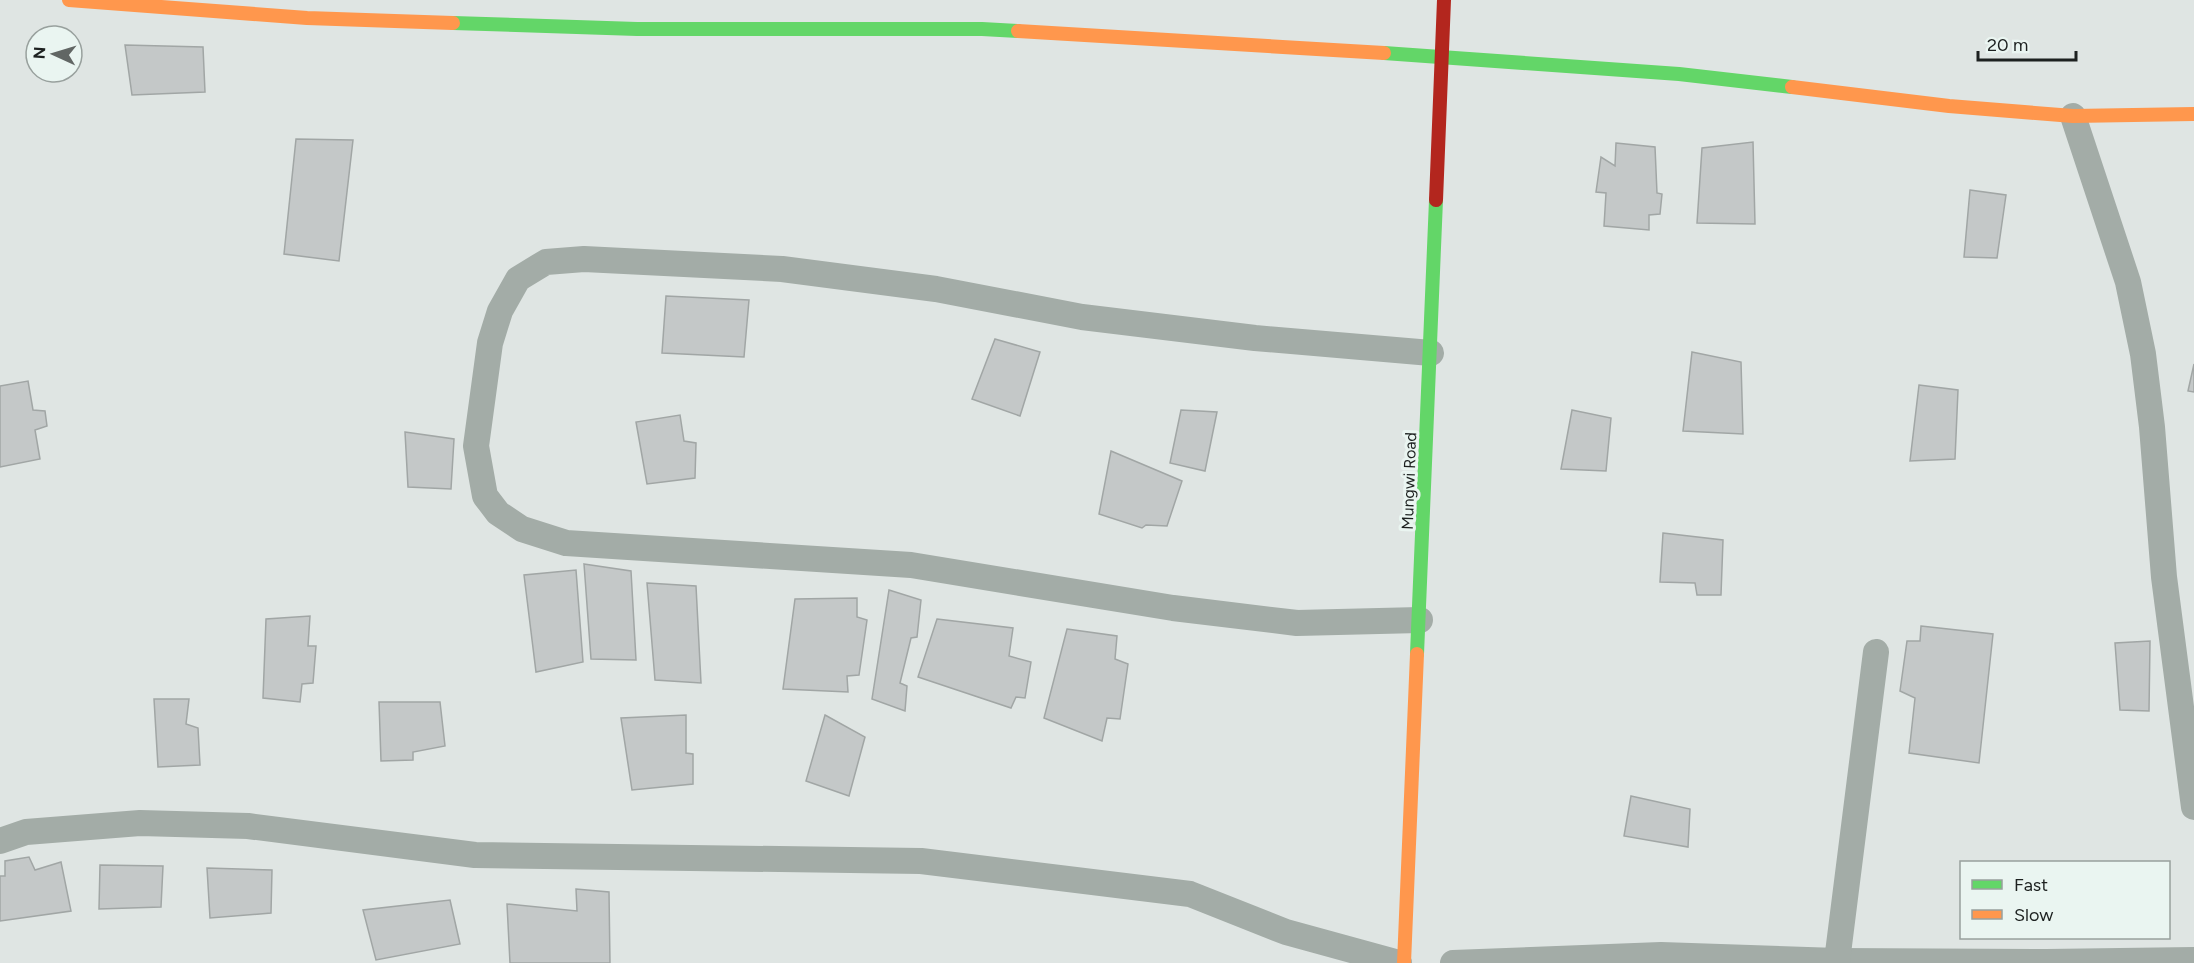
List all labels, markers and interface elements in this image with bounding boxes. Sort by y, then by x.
north arrow [24,24,84,84]
scale bar [1978,24,2076,62]
text: 20 m [1987,34,2028,56]
text: N [30,46,49,60]
street label: Mungwi Road [1398,432,1420,530]
legend [1960,861,2170,939]
text: Fast [2014,874,2048,896]
text: Slow [2014,904,2053,926]

